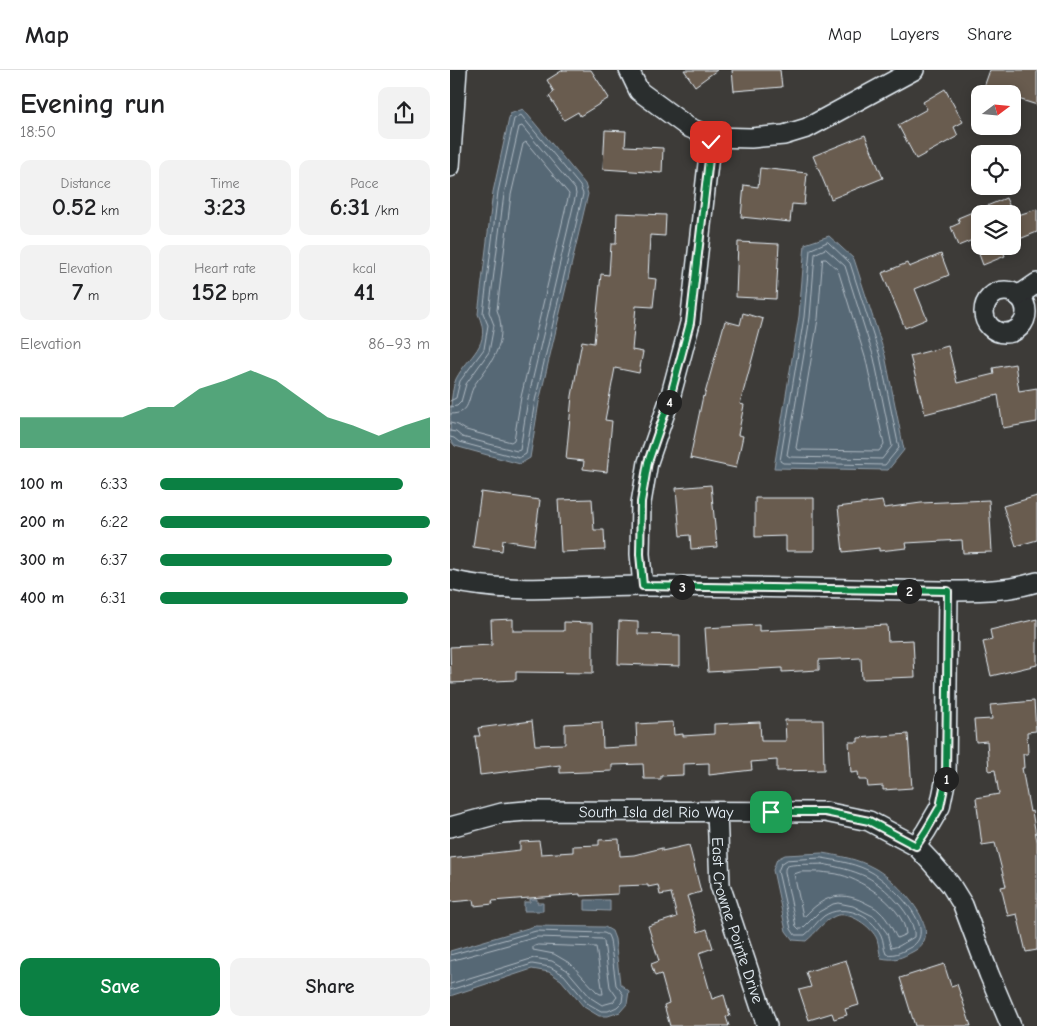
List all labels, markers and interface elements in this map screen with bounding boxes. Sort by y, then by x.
text: Map [25,21,69,49]
text: Map [828,24,862,45]
text: Layers [890,24,939,45]
text: Share [967,24,1012,45]
north arrow [971,85,1021,135]
map controls [971,85,1021,255]
button: share [378,87,430,139]
text: Evening run [20,88,165,120]
pin [690,121,732,163]
text: 18:50 [20,123,56,141]
icon: check [697,128,725,156]
button: locate [971,145,1021,195]
text: Distance [61,175,111,192]
text: Time [210,175,240,192]
text: Pace [350,175,378,192]
text: 0.52 [52,192,96,221]
text: 3:23 [204,192,246,221]
text: 6:31 [330,192,370,221]
text: km [96,202,119,219]
text: /km [370,202,399,219]
button: layers [971,205,1021,255]
text: Elevation [59,260,112,277]
text: Heart rate [194,260,256,277]
text: kcal [353,260,376,277]
text: 7 [72,277,83,306]
text: 152 [192,277,227,306]
text: 41 [354,277,375,306]
text: m [83,287,99,304]
text: bpm [227,287,258,304]
text: Elevation [20,335,81,353]
text: 86–93 m [368,335,430,353]
pin: 4 [656,390,682,414]
text: 4 [666,394,673,411]
text: 100 m [20,475,63,493]
text: 6:33 [100,475,128,493]
text: 200 m [20,513,65,531]
text: 6:22 [100,513,128,531]
text: 300 m [20,551,65,569]
text: 6:37 [100,551,127,569]
pin: 3 [670,574,694,600]
pin: 2 [896,578,922,604]
text: 3 [679,579,686,596]
text: 2 [906,583,913,600]
text: 400 m [20,589,64,607]
text: 6:31 [100,589,126,607]
pin: 1 [934,766,958,792]
text: 1 [944,771,949,788]
pin [750,791,792,833]
icon: arrive [757,798,785,826]
street label: South Isla del Rio Way [579,803,734,822]
street label: East Crowne Pointe Drive [708,837,767,1006]
button: Save [20,958,220,1016]
button: Share [230,958,430,1016]

